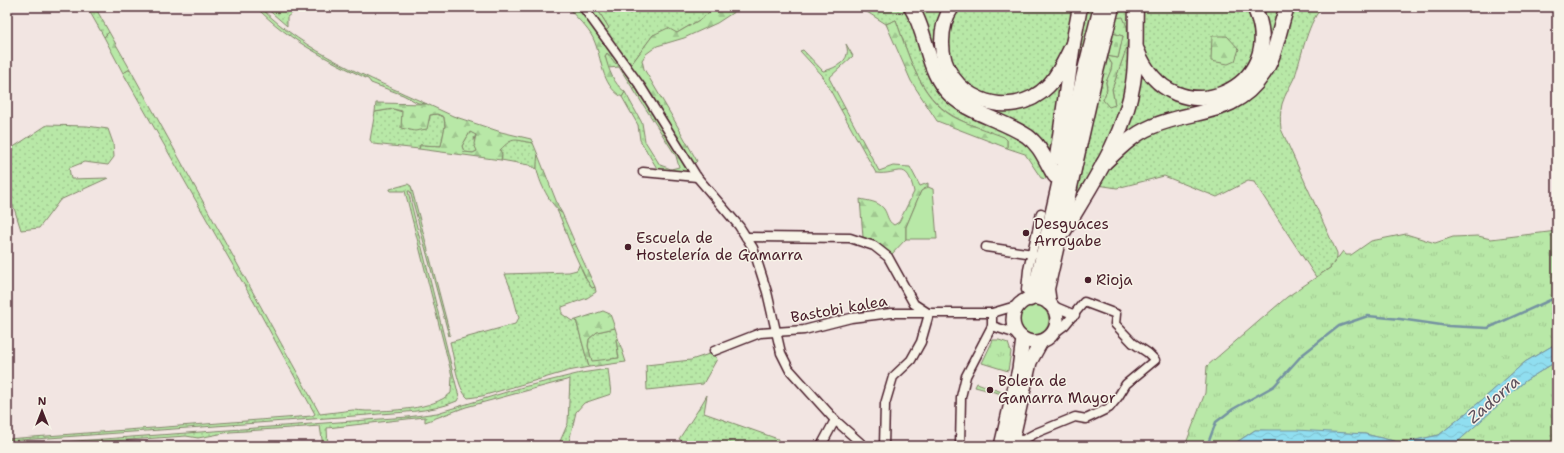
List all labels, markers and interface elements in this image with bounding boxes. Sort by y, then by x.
place label: Desguaces Arroyabe [1034,214,1109,251]
place label: Escuela de Hostelería de Gamarra [636,228,803,265]
marker: Desguaces Arroyabe [1021,228,1031,238]
marker: Escuela de Hostelería de Gamarra [623,242,633,252]
place label: Rioja [1096,270,1133,290]
marker: Rioja [1083,275,1093,285]
street label: Bastobi kalea [789,291,890,327]
place label: Bolera de Gamarra Mayor [998,371,1116,408]
water label: Zadorra [1463,371,1524,428]
marker: Bolera de Gamarra Mayor [985,385,995,395]
north arrow [22,391,62,431]
text: N [38,394,47,409]

